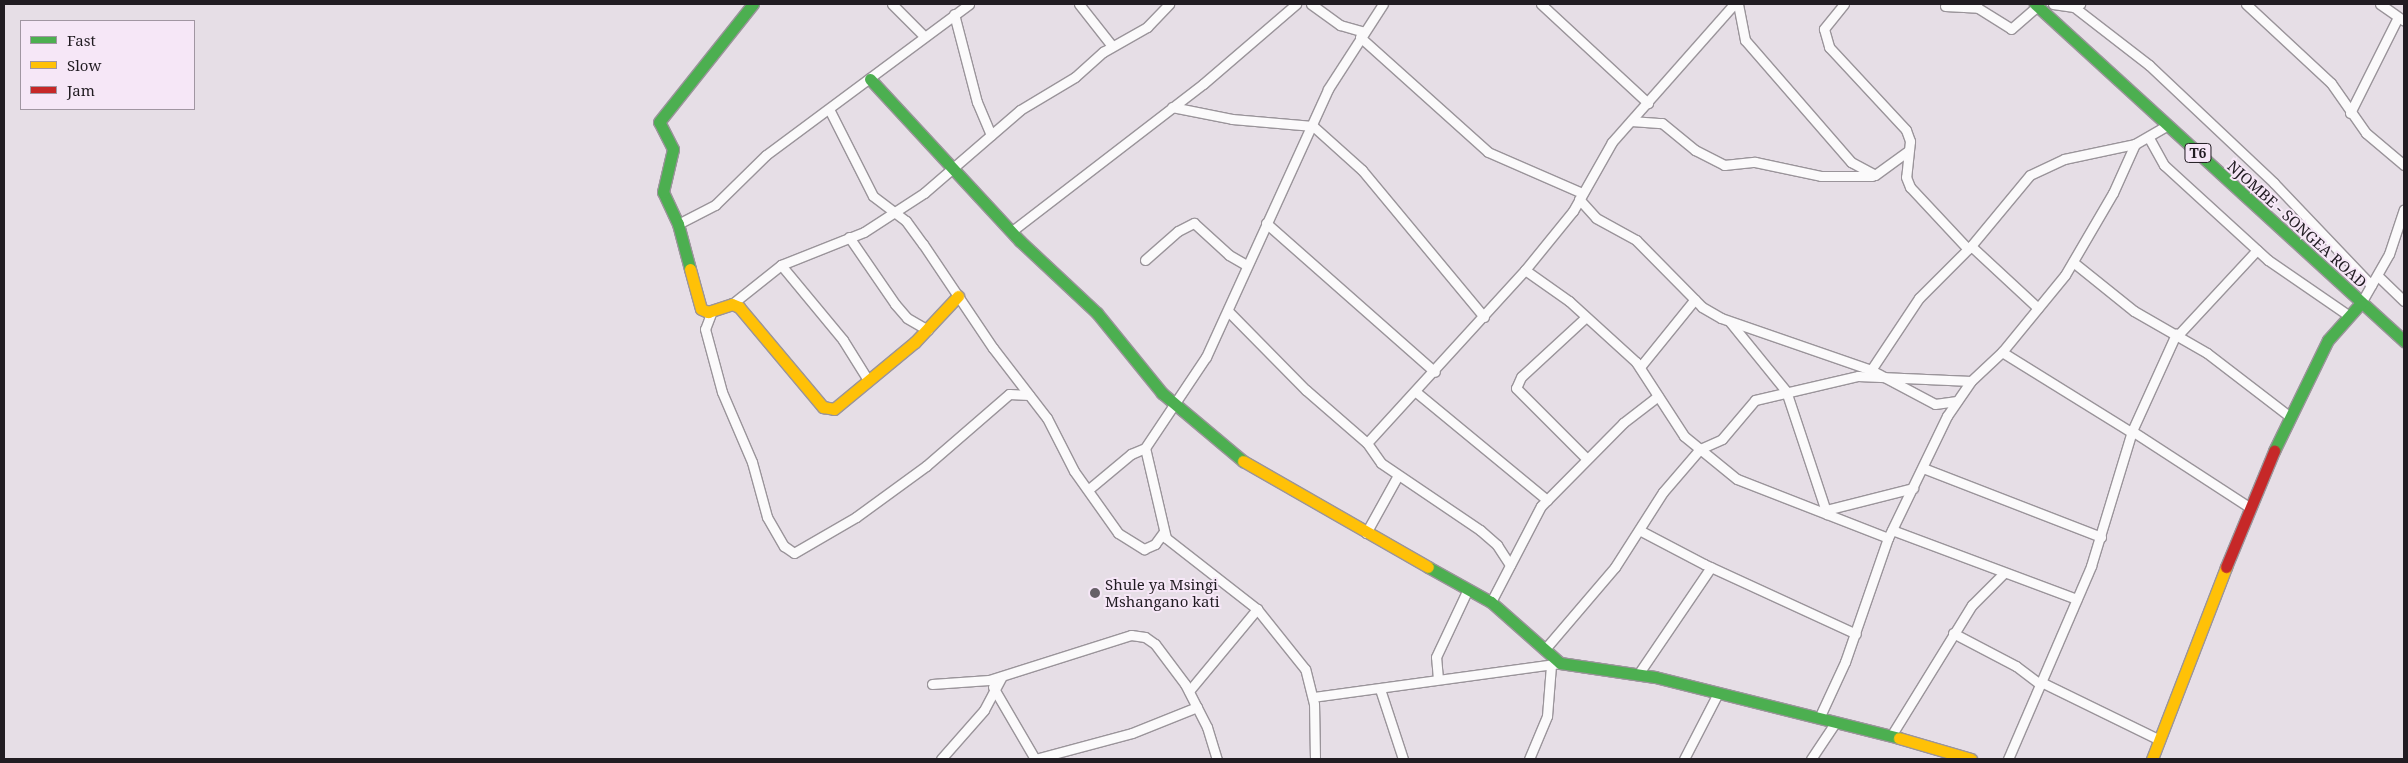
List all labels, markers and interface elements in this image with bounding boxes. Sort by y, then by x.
legend [20,20,195,110]
text: Fast [67,30,96,50]
text: Slow [67,55,101,75]
text: Jam [67,80,95,100]
road number: T6 [2184,142,2212,164]
street label: NJOMBE - SONGEA ROAD [2224,157,2370,291]
place label: Shule ya Msingi Mshangano kati [1105,575,1220,610]
marker: Shule ya Msingi Mshangano kati [1089,587,1101,599]

